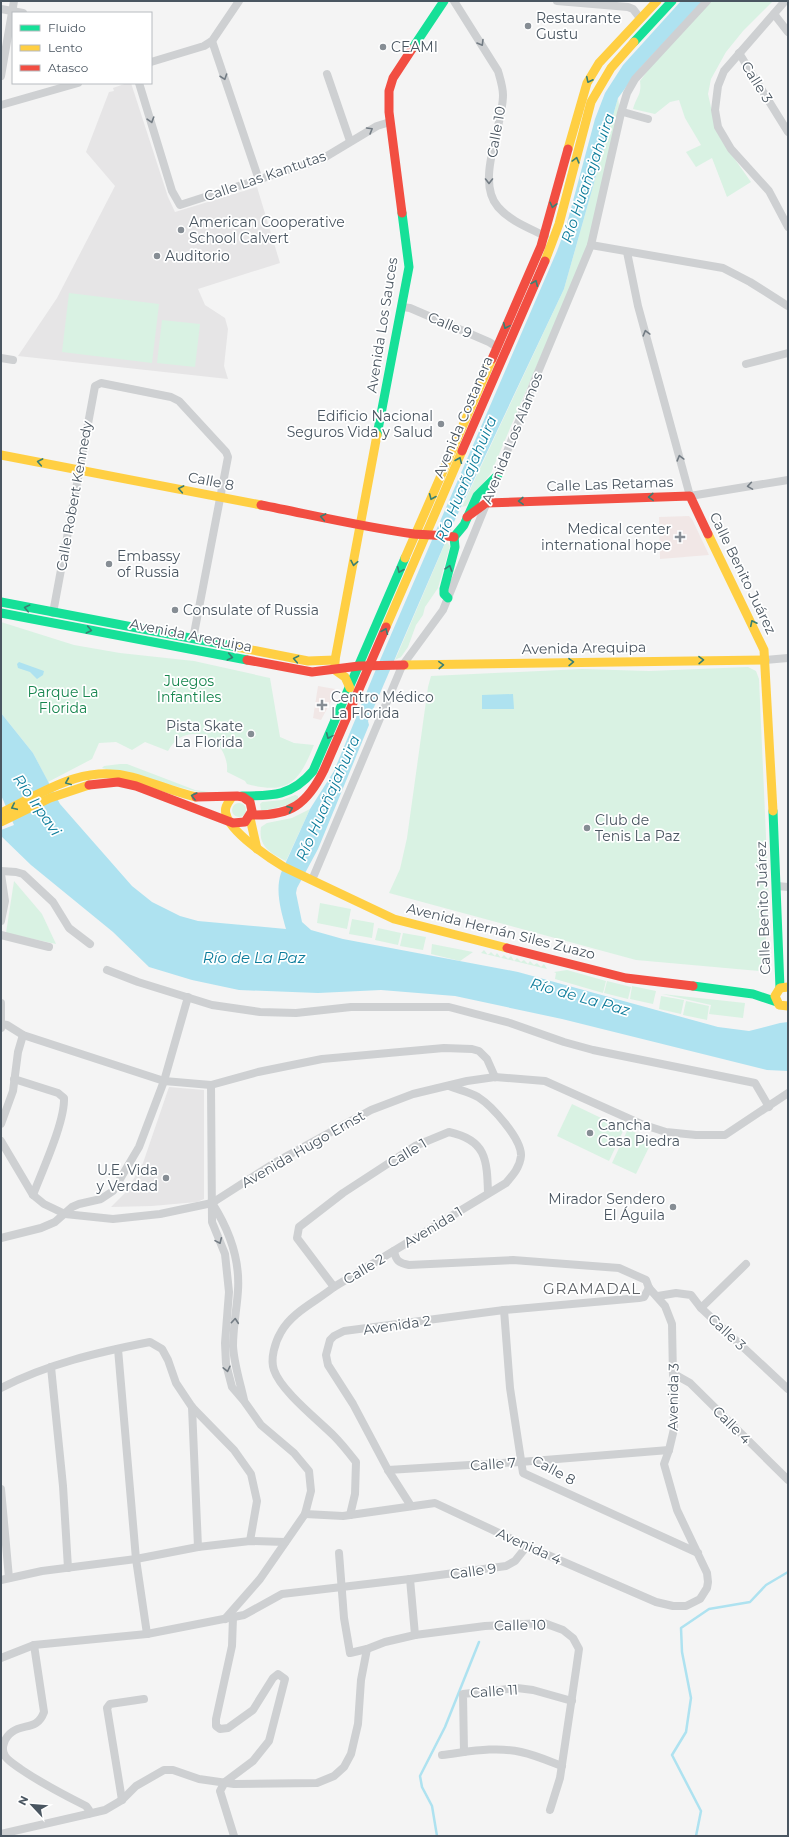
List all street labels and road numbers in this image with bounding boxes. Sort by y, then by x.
street label: Calle 3 [737,58,777,106]
street label: Calle 10 [483,105,509,159]
street label: Calle Las Kantutas [202,147,329,205]
street label: Avenida Los Sauces [362,256,402,394]
street label: Calle 9 [425,308,475,342]
street label: Avenida Costanera [429,354,497,480]
street label: Avenida Los Alamos [477,370,547,506]
street label: Calle Robert Kennedy [52,419,96,573]
street label: Calle 8 [186,468,236,494]
street label: Calle Las Retamas [546,473,674,495]
street label: Calle Benito Juárez [706,509,780,637]
street label: Avenida Arequipa [128,614,254,656]
street label: Avenida Arequipa [522,638,646,658]
street label: Calle Benito Juárez [752,841,774,975]
street label: Avenida Hernán Siles Zuazo [405,899,597,963]
street label: Avenida Hugo Ernst [238,1106,368,1192]
street label: Calle 1 [384,1134,430,1172]
street label: Avenida 1 [400,1202,466,1252]
street label: Calle 2 [340,1249,388,1288]
street label: Calle 3 [704,1310,750,1354]
street label: Avenida 2 [362,1311,432,1339]
street label: Avenida 3 [663,1363,683,1431]
street label: Calle 4 [709,1402,755,1448]
street label: Calle 8 [529,1451,579,1489]
street label: Calle 7 [469,1453,517,1475]
street label: Avenida 4 [494,1524,565,1569]
street label: Calle 9 [449,1559,497,1583]
street label: Calle 10 [494,1616,546,1634]
street label: Calle 11 [470,1680,518,1702]

